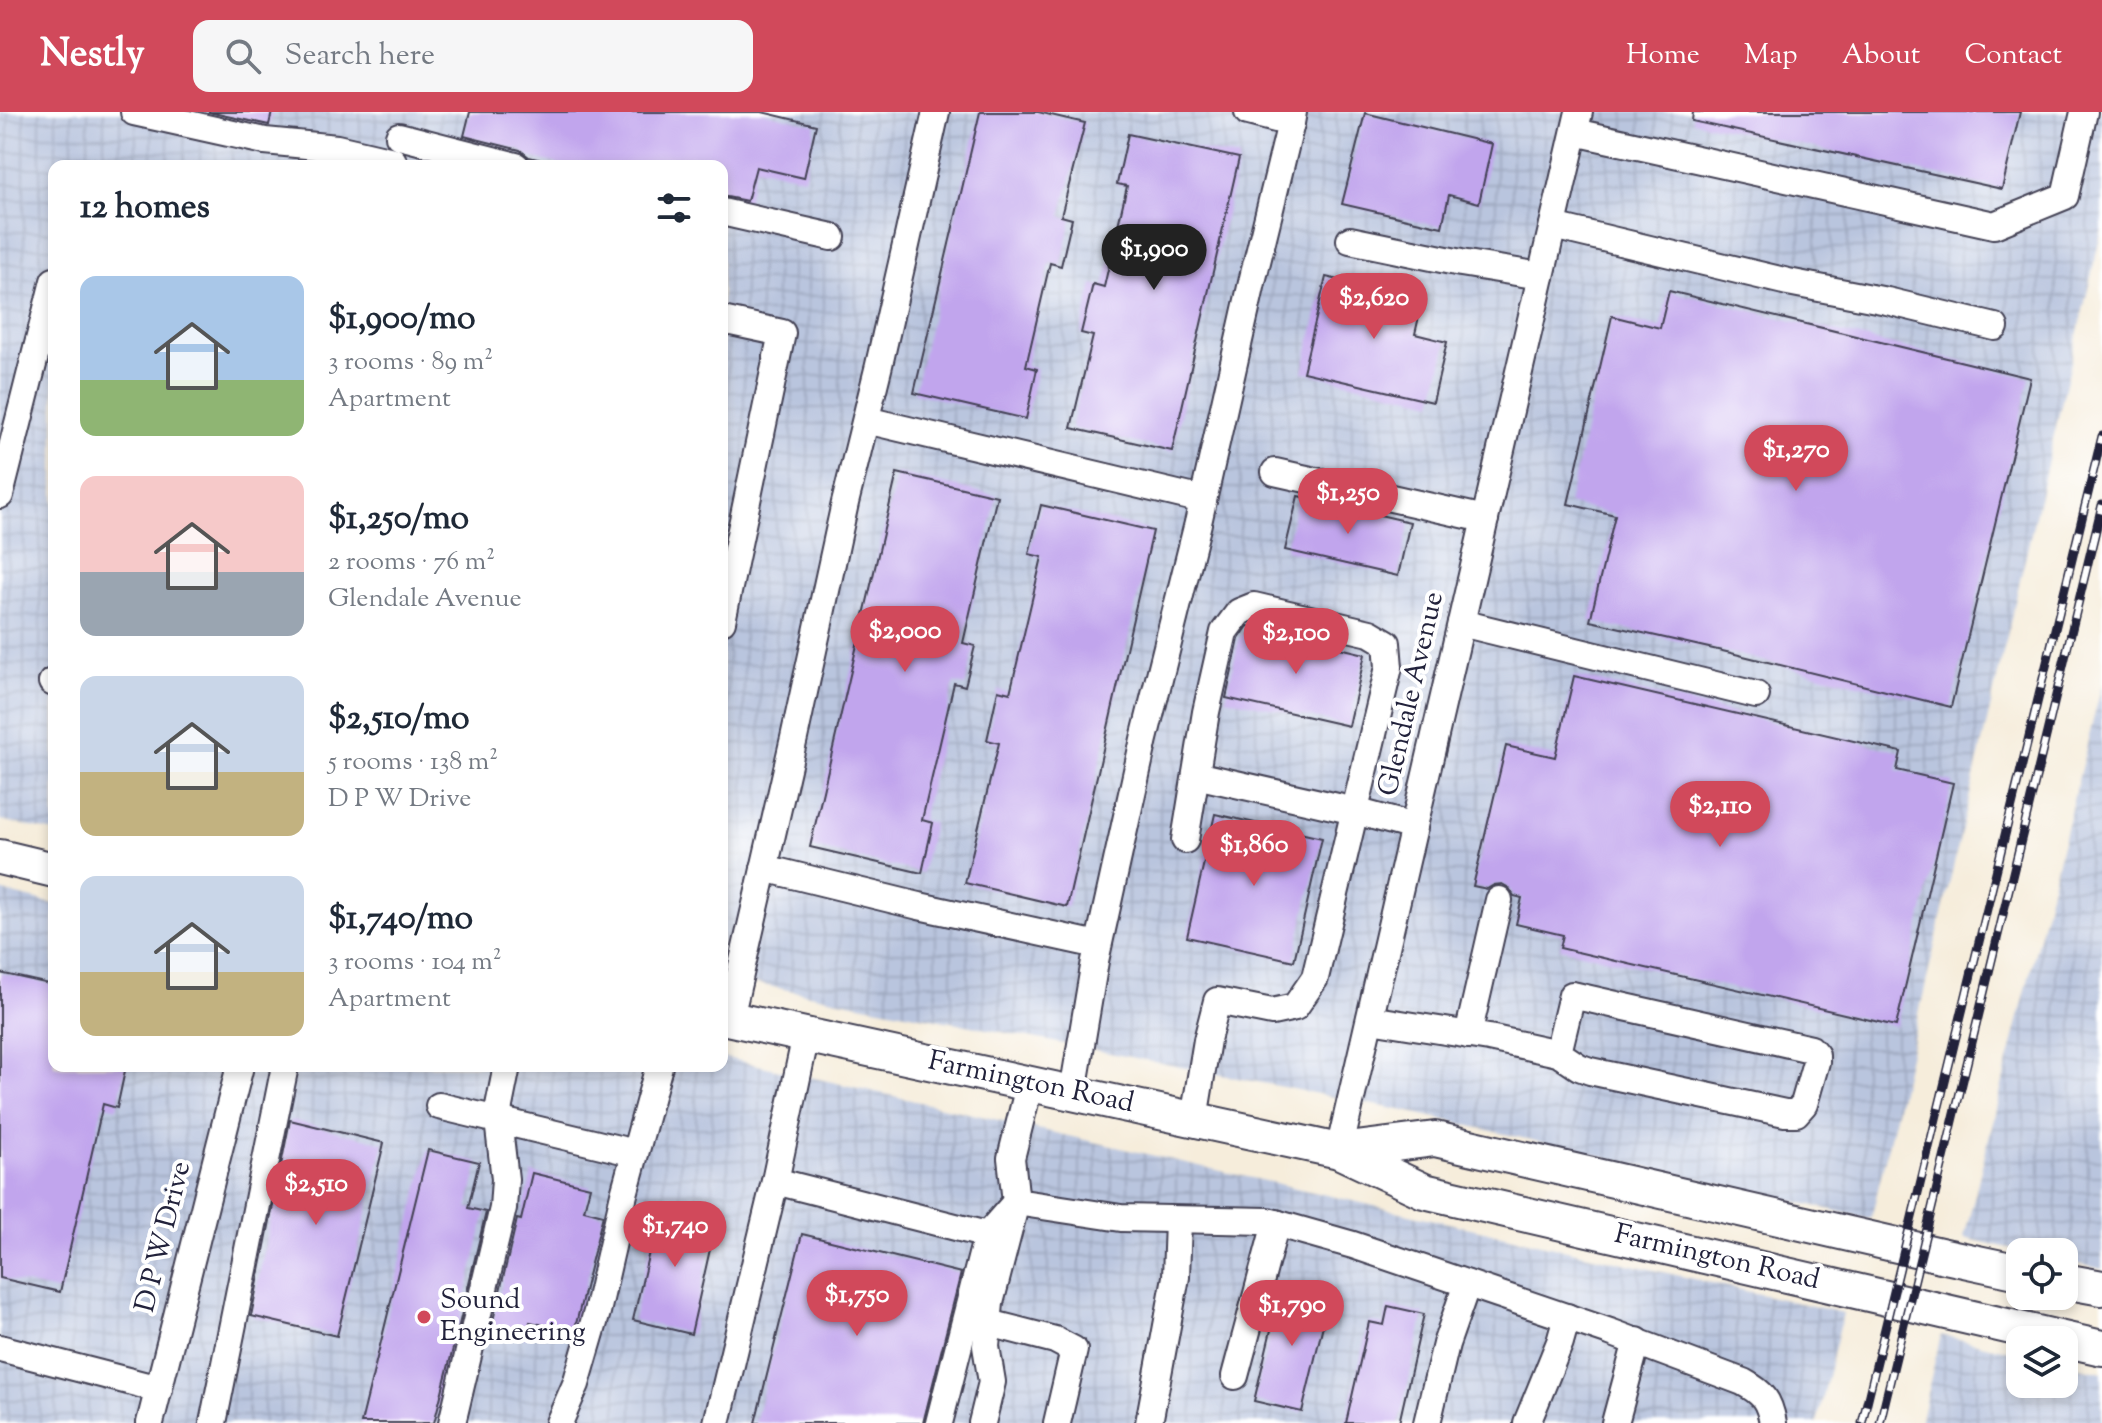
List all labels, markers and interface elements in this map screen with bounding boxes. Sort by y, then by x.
search box [193,20,753,92]
text: Nestly [40,29,145,83]
icon: search [221,34,265,78]
text: Search here [285,35,435,78]
text: Home [1626,36,1700,76]
text: Map [1744,36,1798,76]
text: About [1842,36,1920,76]
text: Contact [1964,36,2062,76]
text: 12 homes [80,184,210,233]
icon: filters [652,186,696,230]
pin: $1,900 [1089,224,1219,292]
text: $1,900 [1120,231,1188,268]
pin: $2,620 [1309,273,1439,341]
text: $2,620 [1339,280,1409,317]
text: $1,900/mo [328,295,476,344]
icon: home [144,308,240,404]
text: 3 rooms · 89 m² [328,344,493,381]
text: Apartment [328,381,451,418]
pin: $1,270 [1731,425,1861,493]
text: $1,270 [1762,432,1830,469]
pin: $1,250 [1283,468,1413,536]
text: $1,250 [1316,475,1380,512]
text: $1,250/mo [328,495,469,544]
icon: home [144,508,240,604]
text: 2 rooms · 76 m² [328,544,495,581]
text: Glendale Avenue [328,581,522,618]
street label: Glendale Avenue [1369,588,1455,800]
pin: $2,000 [840,606,970,674]
pin: $2,100 [1231,608,1361,676]
text: $2,000 [868,613,942,650]
text: $2,100 [1262,615,1330,652]
text: $2,510/mo [328,695,470,744]
icon: home [144,708,240,804]
text: 5 rooms · 138 m² [328,744,498,781]
text: D P W Drive [328,781,471,818]
pin: $2,110 [1655,781,1785,849]
text: $2,110 [1688,788,1752,825]
pin: $1,860 [1189,820,1319,888]
text: $1,860 [1220,827,1288,864]
text: $1,740/mo [328,895,473,944]
icon: home [144,908,240,1004]
text: 3 rooms · 104 m² [328,944,502,981]
text: Apartment [328,981,451,1018]
street label: Farmington Road [924,1042,1138,1124]
street label: D P W Drive [126,1157,202,1317]
pin: $2,510 [251,1159,381,1227]
text: $2,510 [284,1166,348,1203]
pin: $1,740 [610,1201,740,1269]
text: $1,740 [641,1208,709,1245]
street label: Farmington Road [1610,1215,1824,1301]
map controls [2006,1238,2078,1398]
button: locate [2006,1238,2078,1310]
pin: $1,750 [792,1270,922,1338]
text: $1,750 [825,1277,889,1314]
pin: $1,790 [1227,1280,1357,1348]
place label: Sound Engineering [440,1281,586,1353]
text: $1,790 [1258,1287,1326,1324]
marker: Sound Engineering [415,1308,433,1326]
button: layers [2006,1326,2078,1398]

